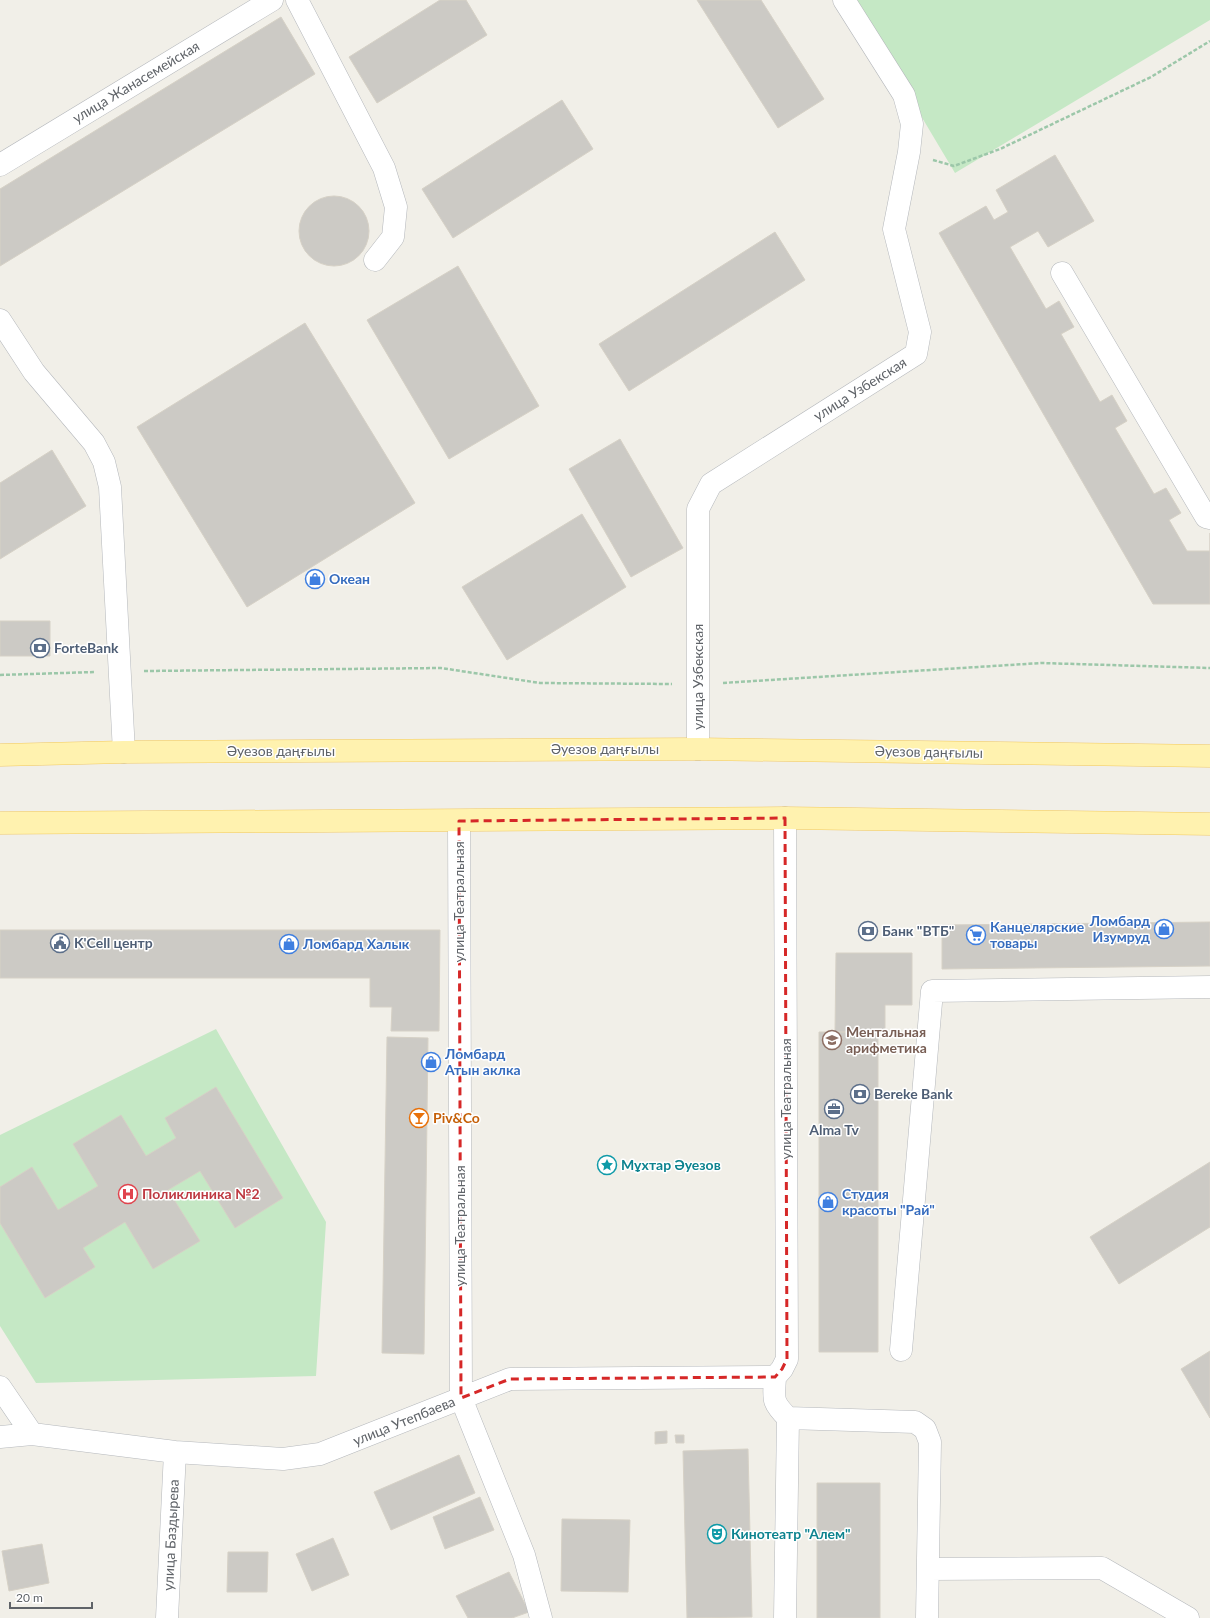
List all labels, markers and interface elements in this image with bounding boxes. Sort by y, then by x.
street label: улица Жанасемейская [69,37,202,126]
street label: улица Узбекская [810,353,909,424]
shop icon: Океан [304,568,326,590]
place label: Океан [329,570,370,587]
street label: улица Узбекская [689,624,706,730]
bank icon: ForteBank [29,637,51,659]
place label: ForteBank [54,639,119,656]
street label: Әуезов даңғылы [551,740,659,757]
street label: Әуезов даңғылы [227,742,335,759]
street label: Әуезов даңғылы [875,742,983,761]
street label: улица Театральная [450,841,467,963]
place label: Ломбард Изумруд [1089,912,1150,945]
place label: Канцелярские товары [990,918,1085,951]
shop icon: Ломбард Изумруд [1153,918,1175,940]
bank icon: Банк "ВТБ" [857,920,879,942]
place label: Банк "ВТБ" [882,922,954,939]
supermarket icon: Канцелярские товары [965,924,987,946]
public building icon: K'Cell центр [49,932,71,954]
shop icon: Ломбард Халык [278,933,300,955]
place label: K'Cell центр [74,934,153,951]
place label: Ломбард Халык [302,935,410,952]
place label: Ментальная арифметика [846,1023,927,1056]
school or university icon: Ментальная арифметика [821,1029,843,1051]
street label: улица Театральная [777,1038,794,1160]
place label: Ломбард Атын аклка [444,1045,521,1078]
shop icon: Ломбард Атын аклка [420,1051,442,1073]
bank icon: Bereke Bank [849,1083,871,1105]
place label: Bereke Bank [874,1085,953,1102]
office icon: Alma Tv [823,1098,845,1120]
bar icon: Piv&Co [408,1107,430,1129]
place label: Piv&Co [433,1109,480,1126]
place label: Alma Tv [808,1121,859,1138]
place icon: Мұхтар Әуезов [596,1154,618,1176]
place label: Мұхтар Әуезов [621,1156,721,1173]
street label: улица Театральная [451,1165,468,1287]
hospital icon: Поликлиника №2 [117,1183,139,1205]
place label: Поликлиника №2 [142,1185,260,1202]
place label: Студия красоты "Рай" [842,1185,935,1218]
shop icon: Студия красоты "Рай" [817,1191,839,1213]
street label: улица Утепбаева [350,1392,457,1449]
street label: улица Баздырева [159,1479,182,1591]
theatre icon: Кинотеатр "Алем" [706,1523,728,1545]
place label: Кинотеатр "Алем" [731,1525,851,1542]
scale bar [10,1584,92,1610]
text: 20 m [16,1590,43,1605]

